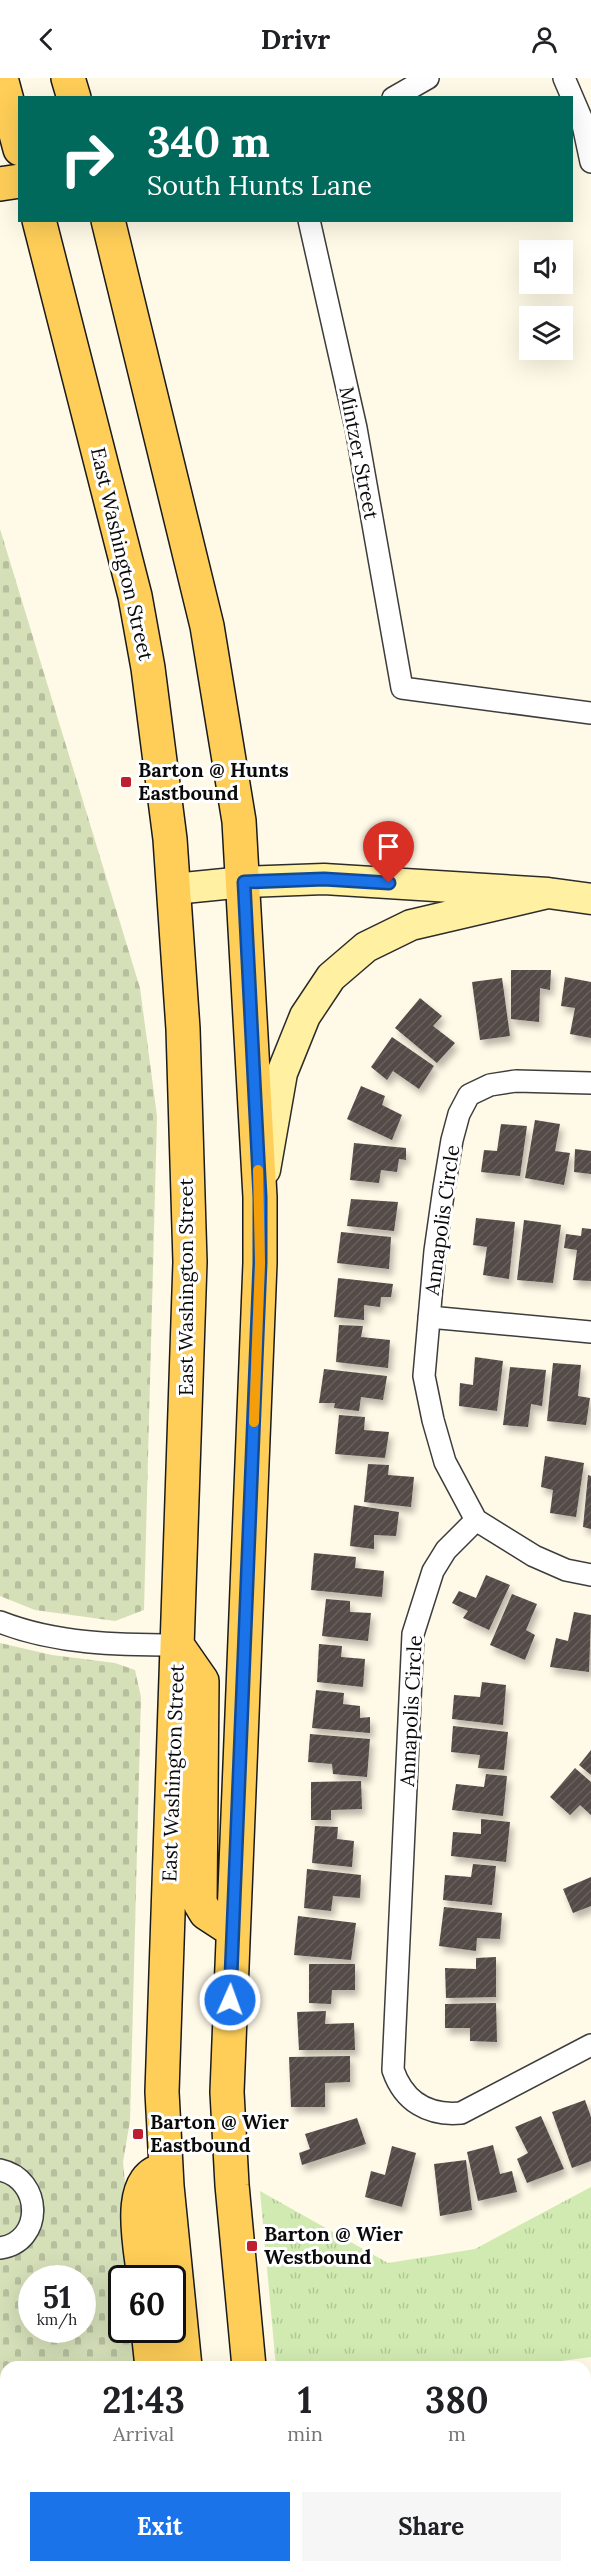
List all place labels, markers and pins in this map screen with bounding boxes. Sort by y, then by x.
place label: Barton @ Hunts Eastbound [138,757,289,805]
marker: Barton @ Hunts Eastbound [119,775,133,789]
pin [363,821,414,883]
place label: Barton @ Wier Eastbound [150,2109,289,2157]
marker: Barton @ Wier Eastbound [131,2127,145,2141]
place label: Barton @ Wier Westbound [264,2221,403,2269]
marker: Barton @ Wier Westbound [245,2239,259,2253]

